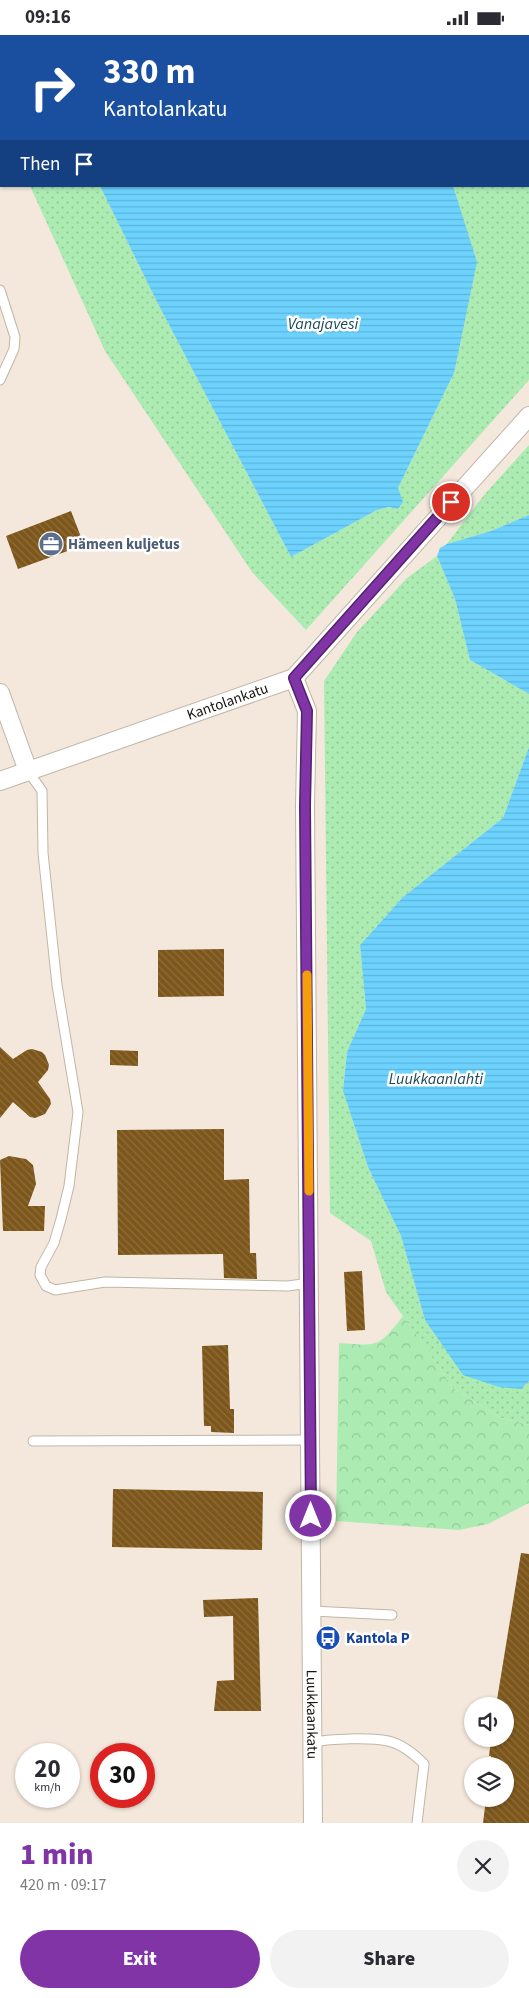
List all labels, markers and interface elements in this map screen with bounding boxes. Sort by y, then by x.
text: 09:16 [25,4,71,31]
text: 330 m [103,47,195,97]
icon: right [20,55,85,120]
text: Kantolankatu [103,93,228,125]
icon: arrive [70,150,98,178]
text: Then [20,151,60,178]
water label: Vanajavesi [288,313,358,335]
pin [430,481,472,523]
icon: arrive [437,488,465,516]
office icon: Hämeen kuljetus [38,531,64,557]
place label: Hämeen kuljetus [68,534,180,555]
street label: Kantolankatu [184,677,271,725]
water label: Luukkaanlahti [389,1068,483,1090]
position arrow [284,1489,336,1541]
bus stop icon: Kantola P [315,1625,341,1651]
place label: Kantola P [346,1628,410,1649]
street label: Luukkaankatu [301,1670,323,1759]
map controls [464,1697,514,1807]
button: sound [464,1697,514,1747]
speed limit sign: 30 [90,1743,155,1808]
text: 20 [34,1751,61,1787]
button: layers [464,1757,514,1807]
text: km/h [34,1779,61,1796]
text: 1 min [20,1833,94,1876]
button: close [457,1840,509,1892]
text: 420 m · 09:17 [20,1874,107,1896]
button: Exit [20,1930,260,1988]
button: Share [270,1930,509,1988]

